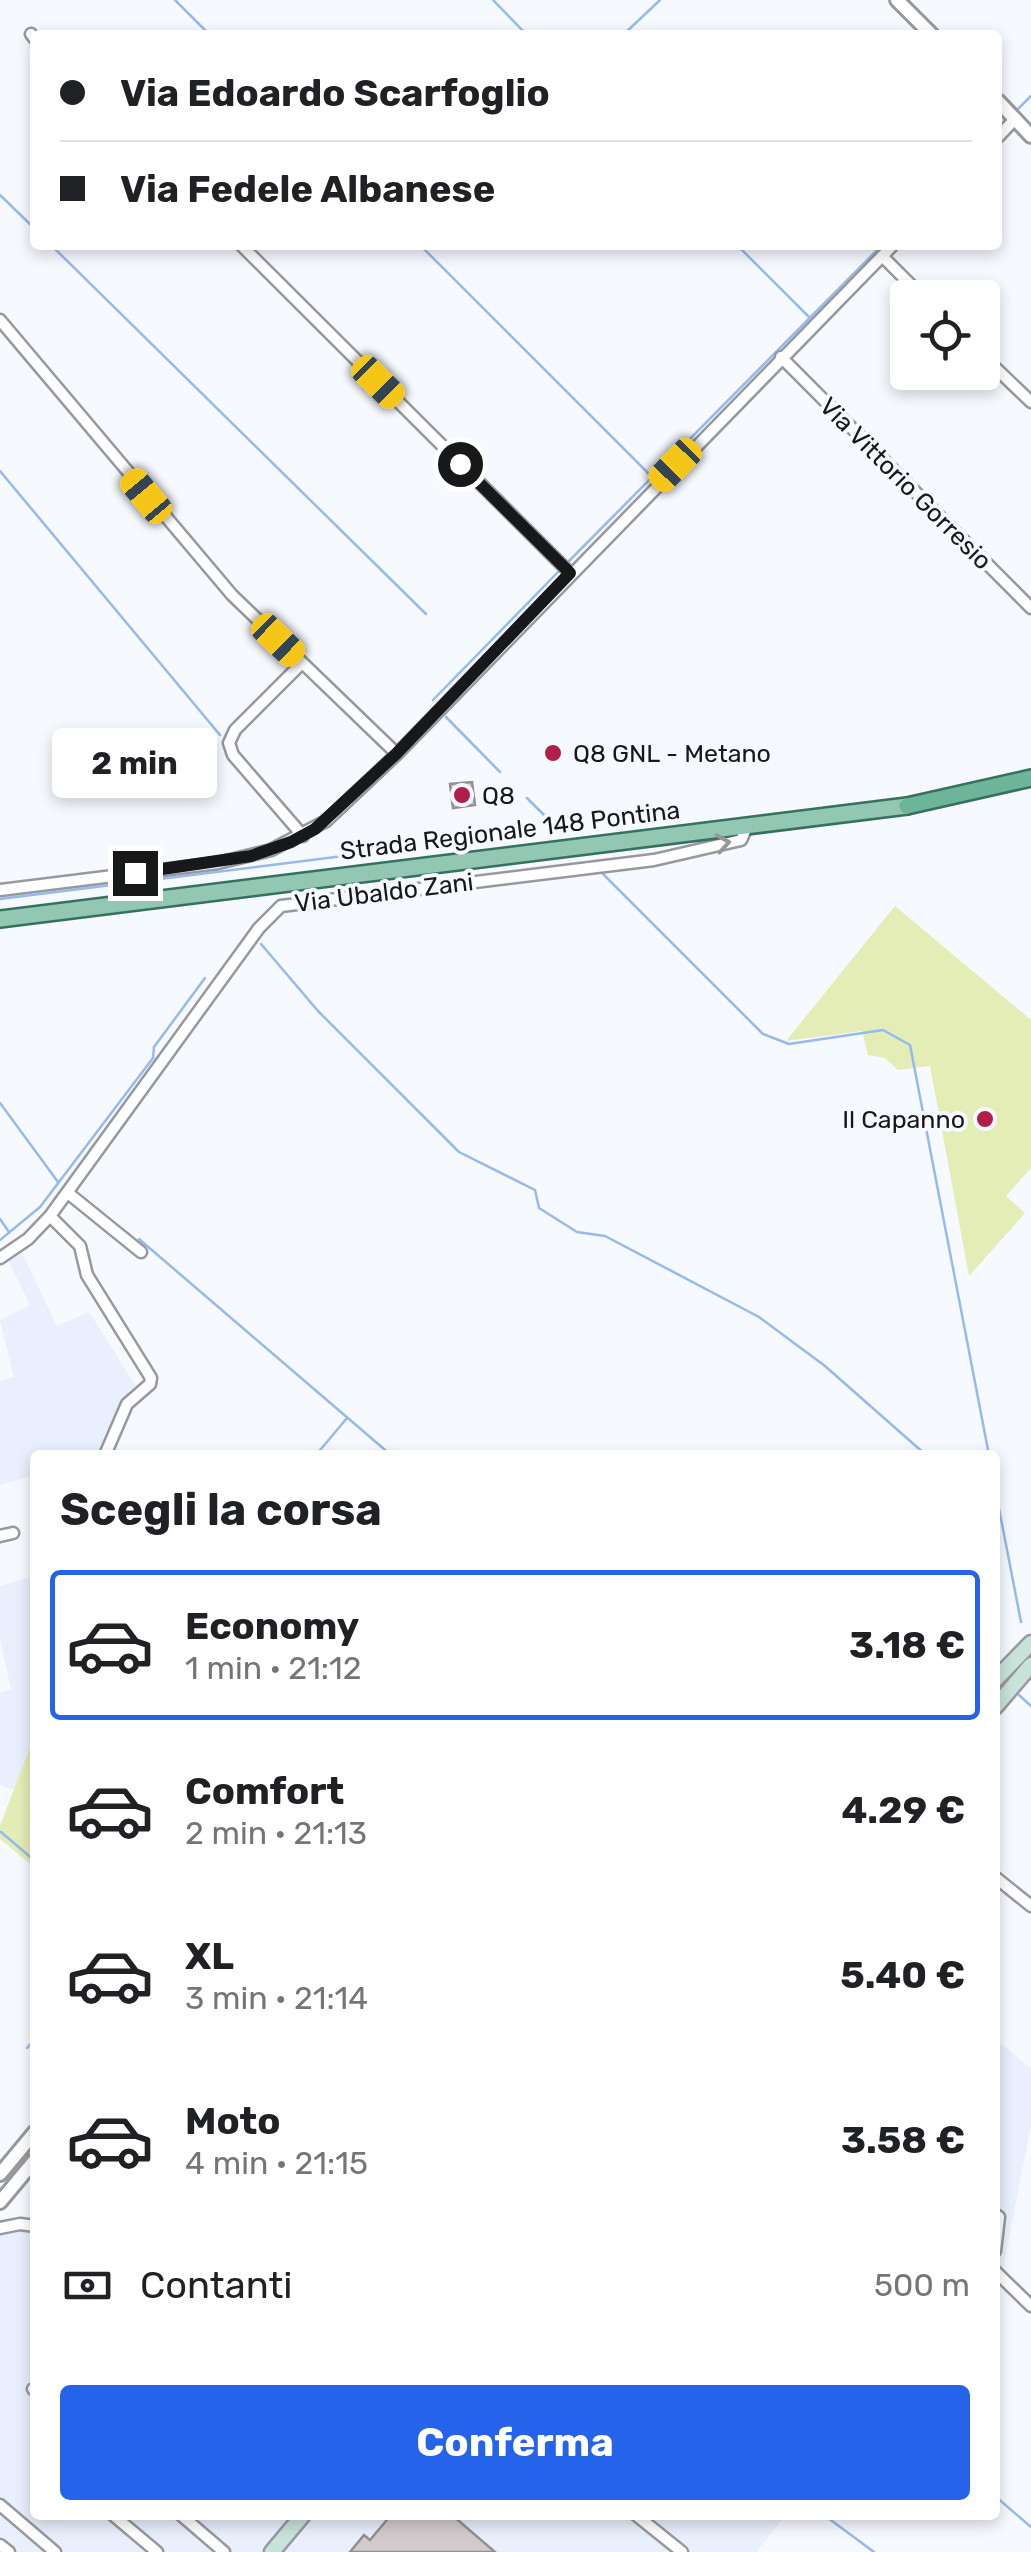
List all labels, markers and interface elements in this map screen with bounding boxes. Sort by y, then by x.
text: Via Edoardo Scarfoglio [120,70,550,116]
text: Via Fedele Albanese [120,166,495,212]
map controls [890,280,1000,390]
button: locate [890,280,1000,390]
car [346,350,410,414]
street label: Via Vittorio Gorresio [814,391,998,575]
car [643,433,707,497]
route start [438,442,483,487]
car [115,463,177,529]
car [246,608,310,672]
callout: 2 min [52,728,218,798]
place label: Q8 GNL - Metano [573,739,771,768]
marker: Q8 GNL - Metano [542,742,564,764]
text: 2 min [91,744,178,782]
place label: Q8 [482,781,515,810]
marker: Q8 [451,784,473,806]
street label: Strada Regionale 148 Pontina [338,795,682,866]
one-way arrow [715,833,731,854]
route end [113,851,158,896]
street label: Via Ubaldo Zani [293,867,475,918]
place label: Il Capanno [842,1105,965,1134]
marker: Il Capanno [974,1108,996,1130]
text: Scegli la corsa [60,1483,382,1536]
icon: car [65,1600,155,1690]
text: Economy [185,1603,359,1649]
text: 3.18 € [849,1622,965,1668]
text: 1 min · 21:12 [185,1649,362,1687]
icon: car [65,1765,155,1855]
text: Comfort [185,1768,344,1814]
text: 4.29 € [842,1787,965,1833]
text: 2 min · 21:13 [185,1814,367,1852]
icon: car [65,1930,155,2020]
text: XL [185,1933,234,1979]
text: 5.40 € [840,1952,965,1998]
text: 3 min · 21:14 [185,1979,368,2017]
icon: car [65,2095,155,2185]
text: Moto [185,2098,281,2144]
text: 3.58 € [841,2117,965,2163]
text: 4 min · 21:15 [185,2144,368,2182]
icon: cash [60,2258,115,2313]
text: Contanti [140,2262,293,2308]
text: 500 m [874,2266,970,2304]
button: Conferma [60,2385,970,2500]

